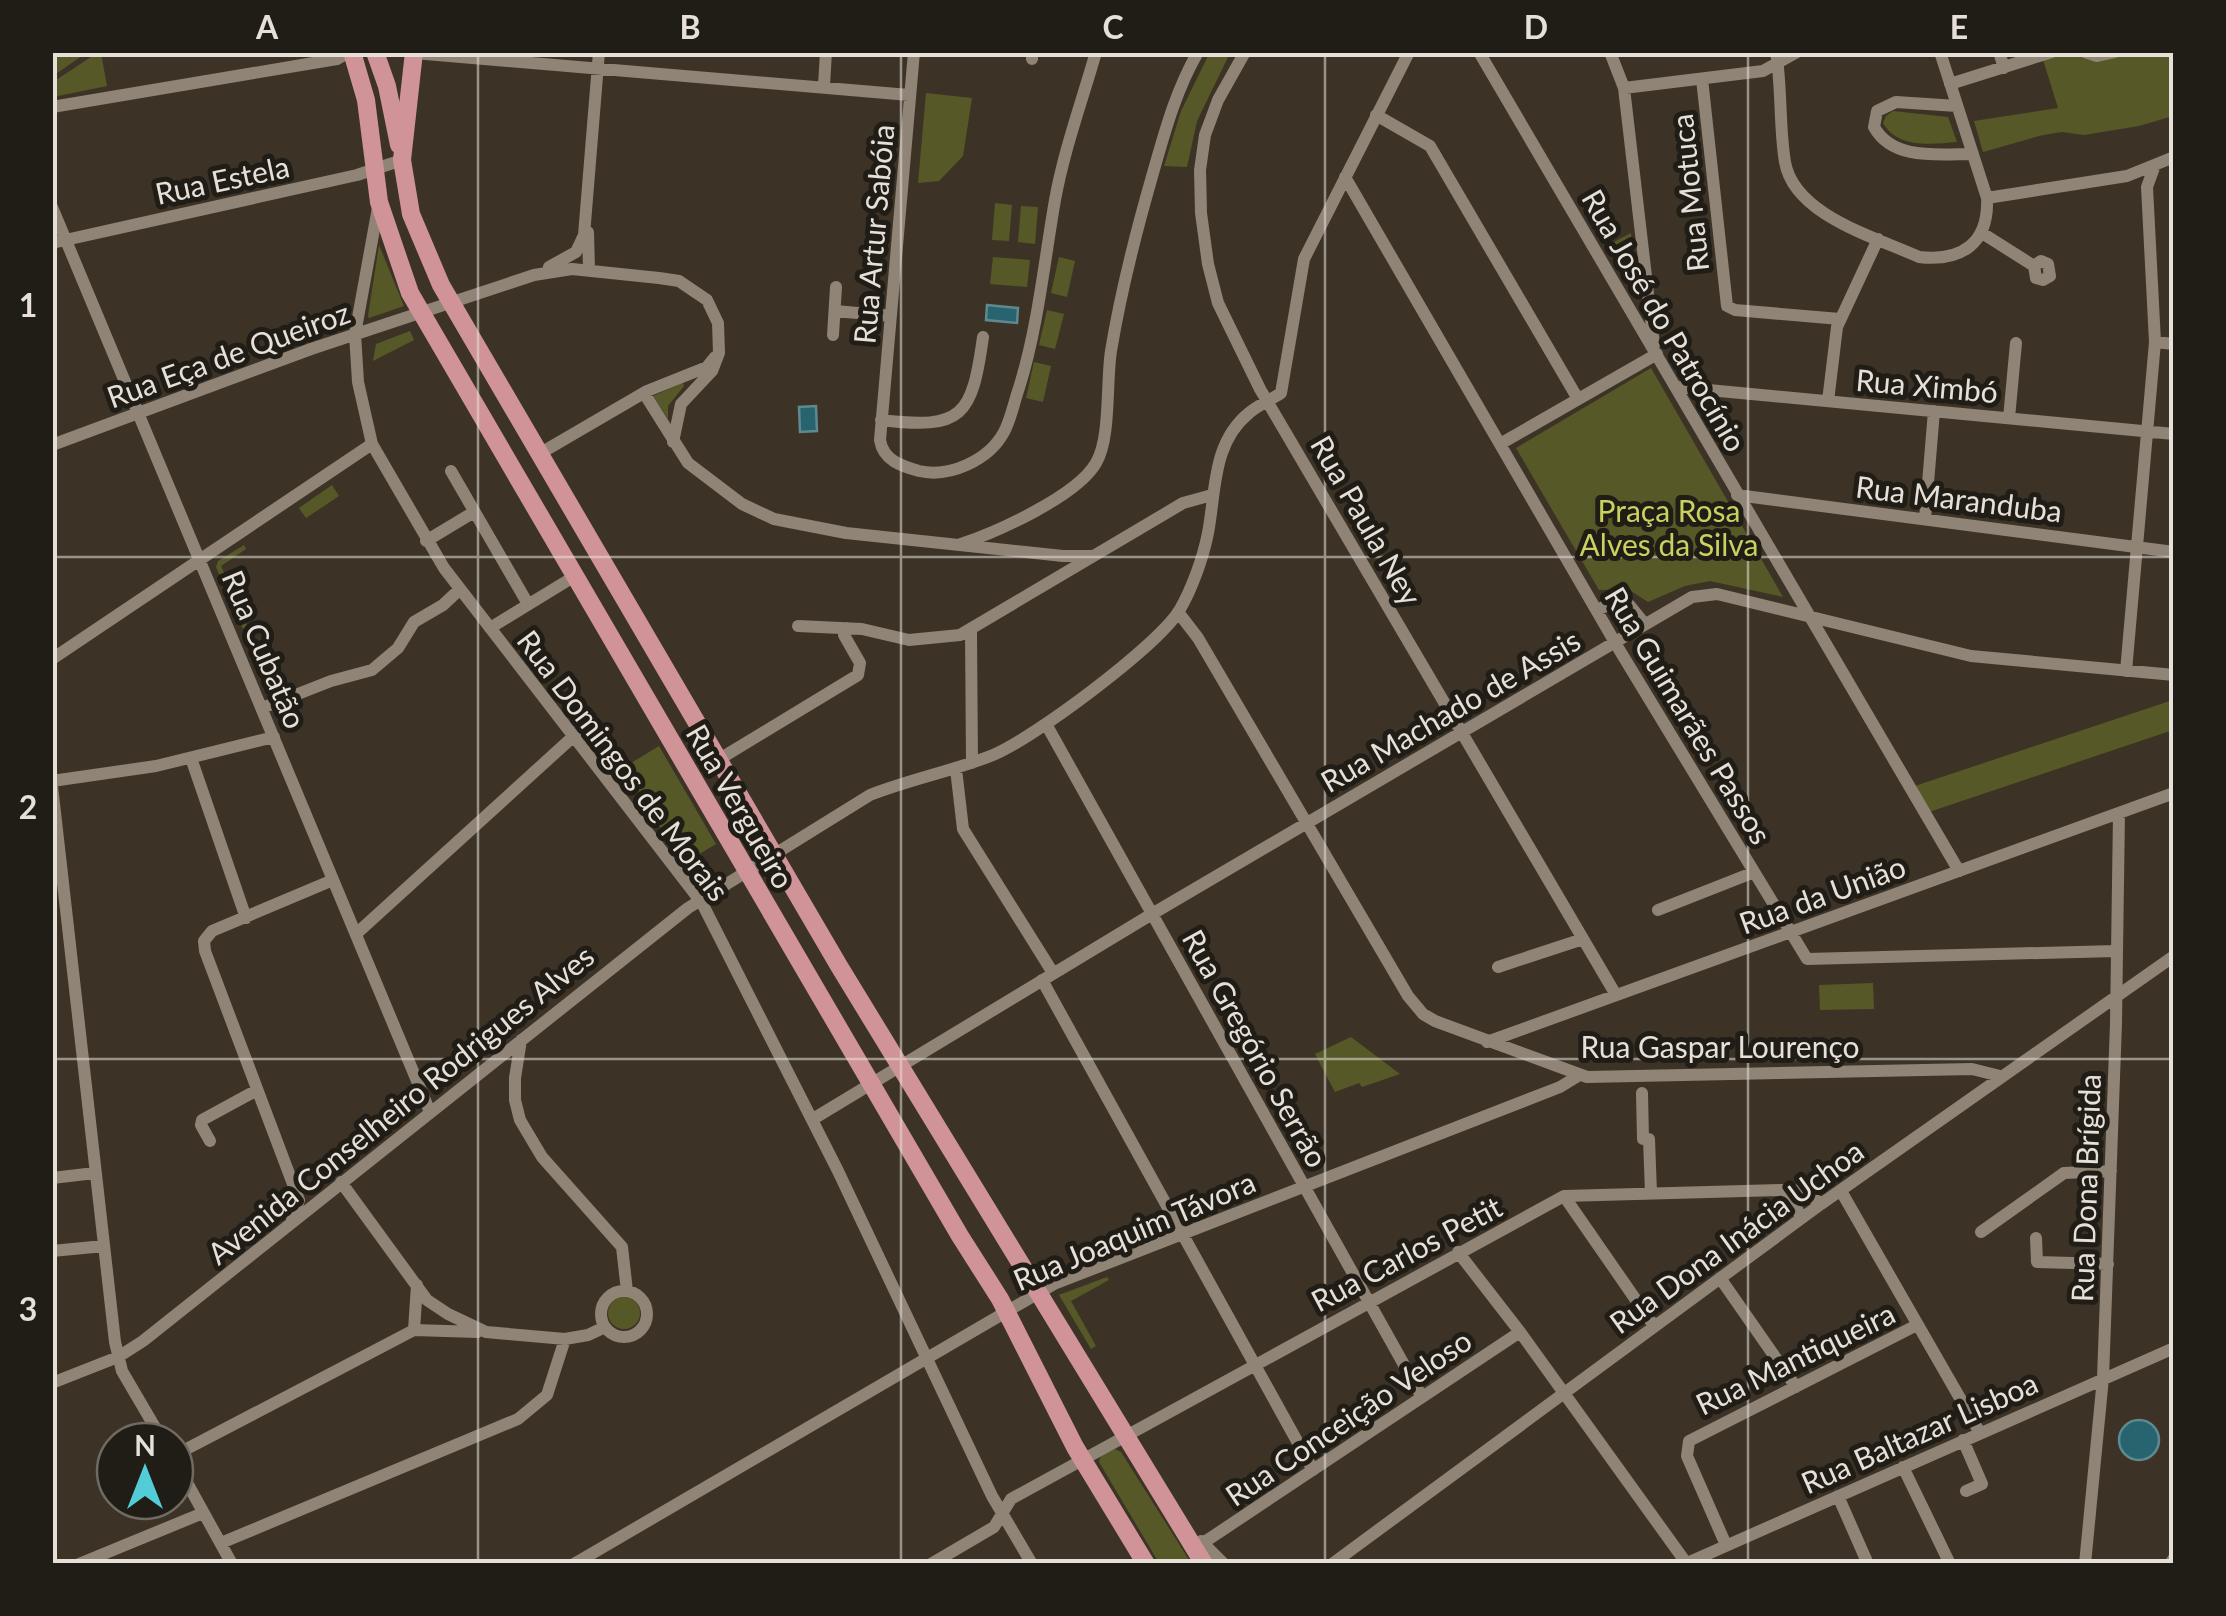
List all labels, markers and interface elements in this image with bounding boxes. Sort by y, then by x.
text: A [255,7,279,46]
text: B [679,7,701,46]
text: C [1102,7,1124,46]
text: D [1524,7,1548,46]
text: E [1950,7,1968,46]
street label: Rua Motuca [1663,112,1715,274]
street label: Rua Artur Sabóia [845,123,901,345]
street label: Rua Estela [152,147,292,211]
street label: Rua José do Patrocínio [1575,183,1755,457]
text: 1 [19,285,37,324]
street label: Rua Eça de Queiroz [102,293,354,415]
street label: Rua Ximbó [1854,361,2000,409]
street label: Rua Paula Ney [1304,429,1430,612]
street label: Rua Maranduba [1854,467,2064,529]
park label: Praça Rosa Alves da Silva [1580,492,1758,562]
street label: Rua Cubatão [216,565,314,733]
street label: Rua Guimarães Passos [1598,580,1780,850]
street label: Rua Machado de Assis [1314,621,1586,799]
street label: Rua Domingos de Morais [511,623,737,907]
street label: Rua Vergueiro [680,718,802,894]
text: 2 [19,787,37,826]
street label: Rua da União [1734,847,1910,941]
street label: Rua Gregório Serrão [1176,923,1336,1173]
street label: Avenida Conselheiro Rodrigues Alves [200,937,600,1271]
street label: Rua Gaspar Lourenço [1581,1028,1859,1064]
street label: Rua Dona Brígida [2063,1073,2107,1303]
street label: Rua Dona Inácia Uchoa [1602,1132,1870,1340]
street label: Rua Joaquim Távora [1008,1163,1260,1297]
street label: Rua Carlos Petit [1305,1188,1508,1318]
text: 3 [19,1289,37,1328]
street label: Rua Mantiqueira [1690,1294,1900,1422]
street label: Rua Conceição Veloso [1218,1321,1478,1513]
street label: Rua Baltazar Lisboa [1795,1364,2043,1500]
north arrow [95,1421,195,1521]
text: N [134,1428,156,1462]

